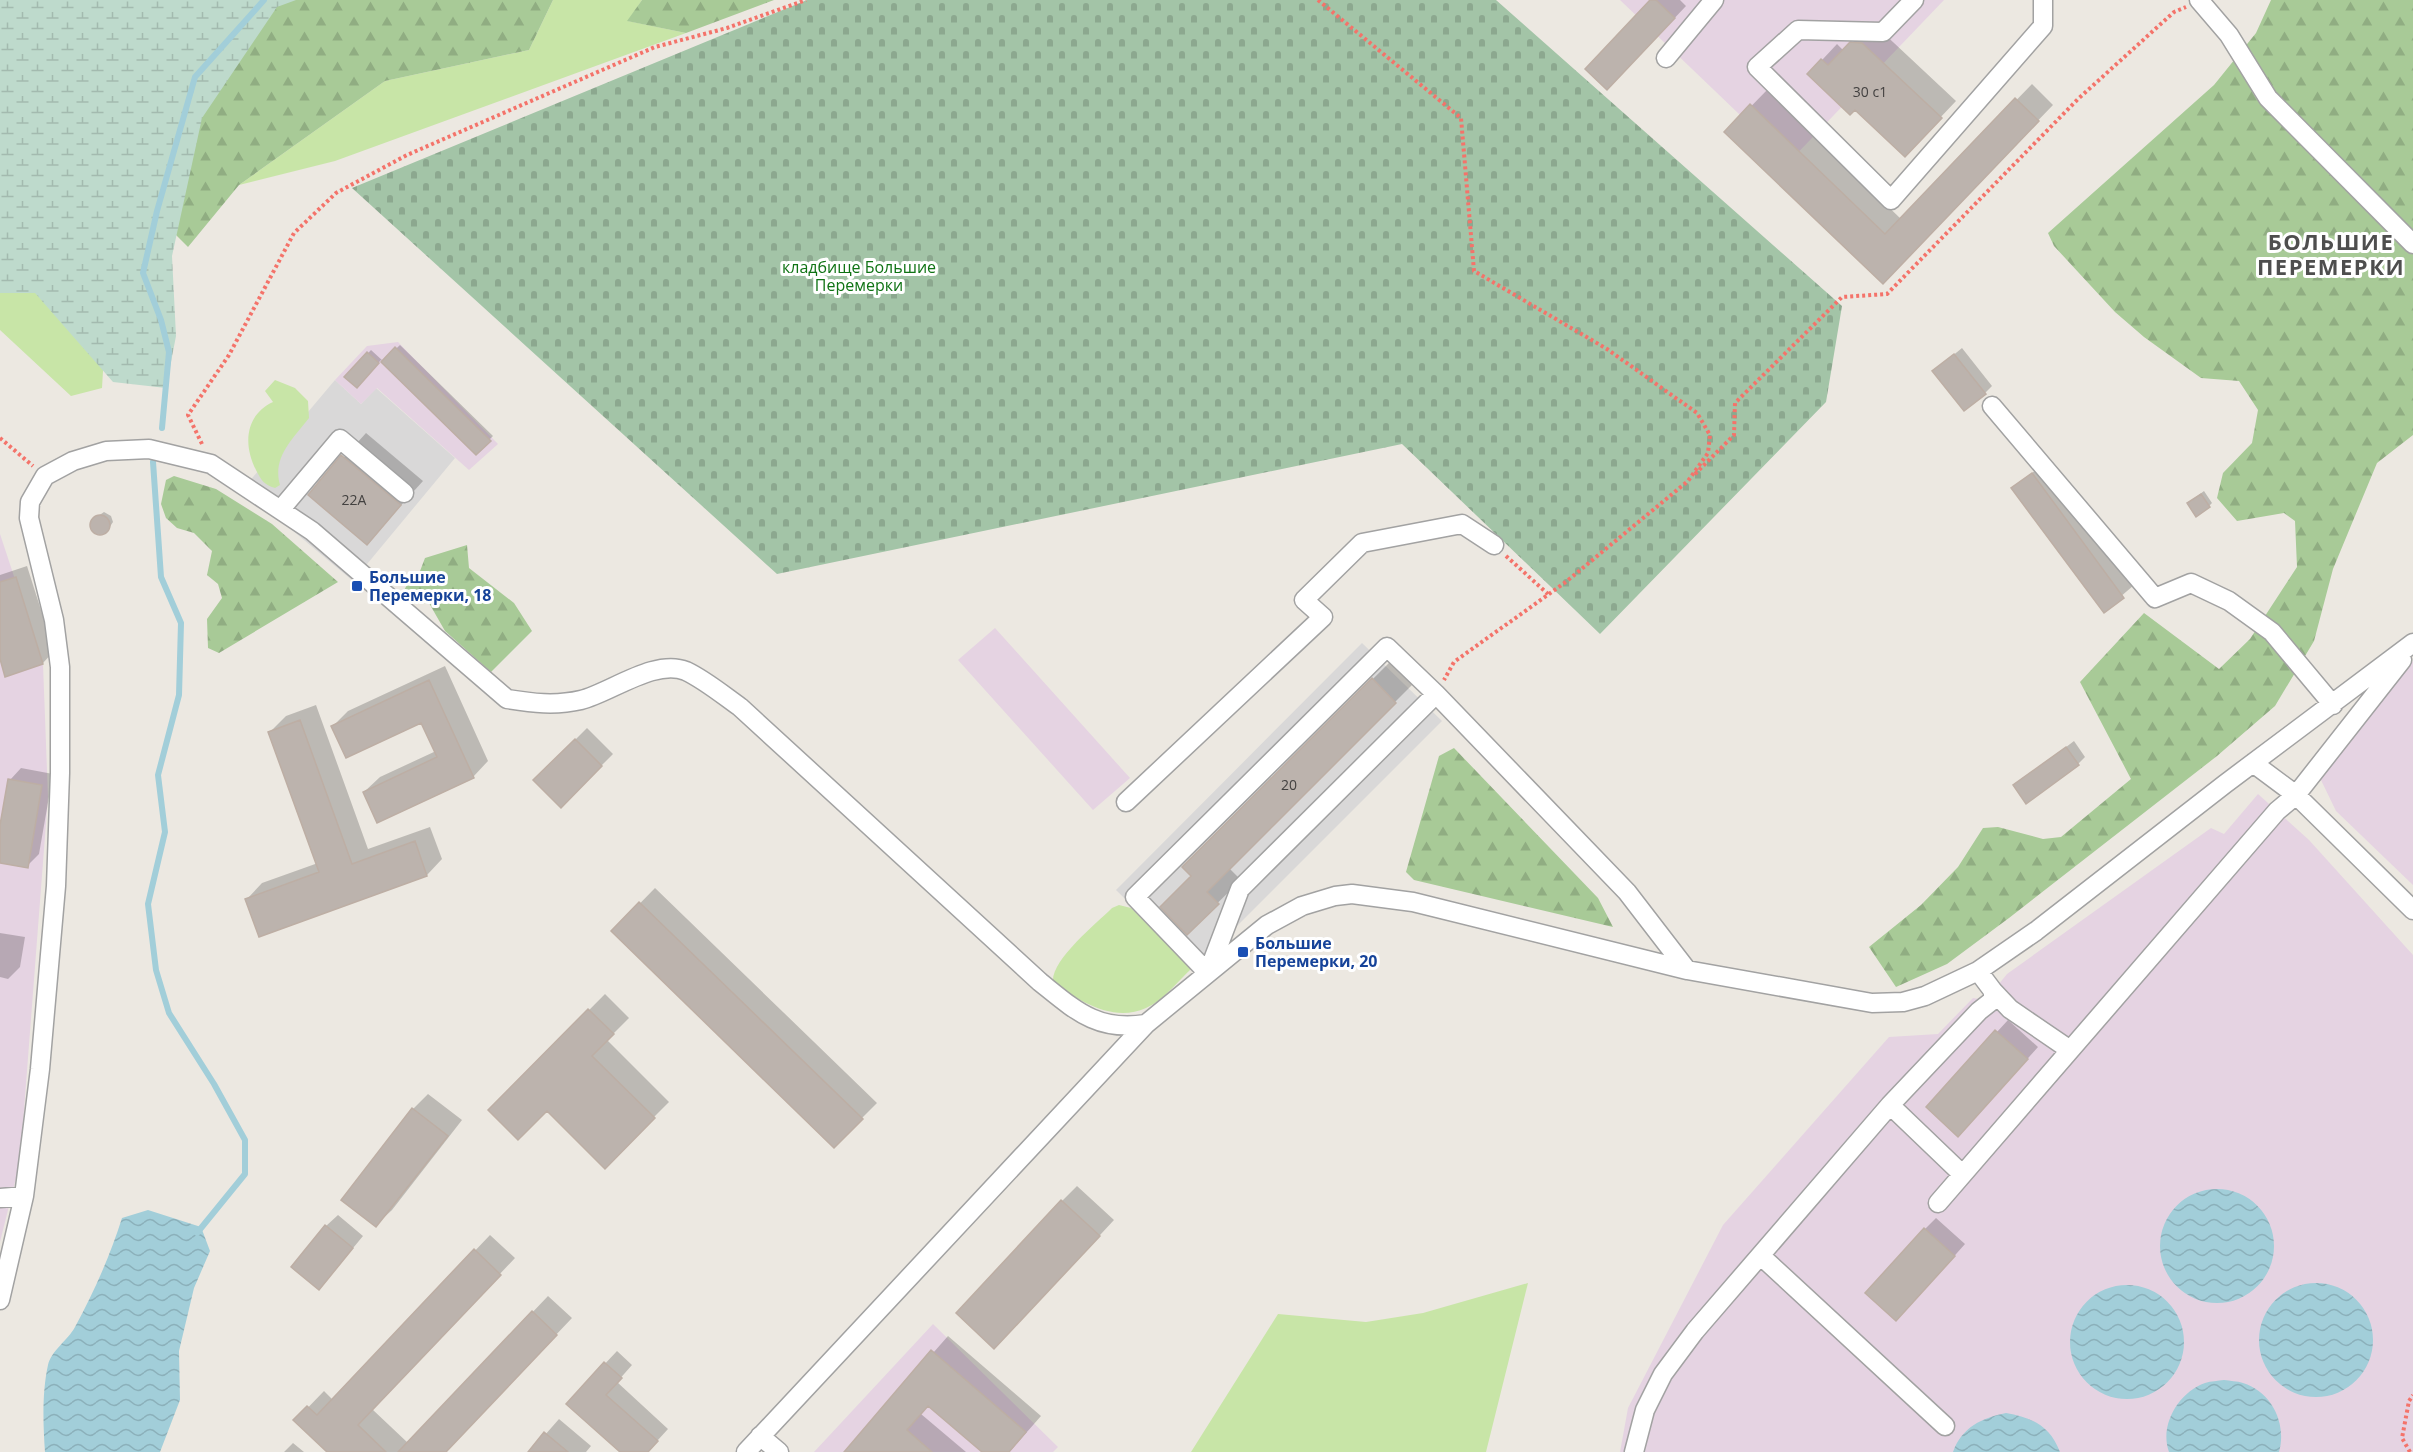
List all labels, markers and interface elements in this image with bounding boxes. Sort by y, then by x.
house number: 30 с1 [1853,82,1887,101]
district label: БОЛЬШИЕ ПЕРЕМЕРКИ [2257,226,2405,281]
park label: кладбище Большие Перемерки [782,256,936,296]
house number: 22А [342,490,367,509]
place label: Большие Перемерки, 18 [369,566,491,606]
marker: Большие Перемерки, 18 [350,579,364,593]
house number: 20 [1281,775,1297,794]
place label: Большие Перемерки, 20 [1255,932,1377,972]
marker: Большие Перемерки, 20 [1236,945,1250,959]

